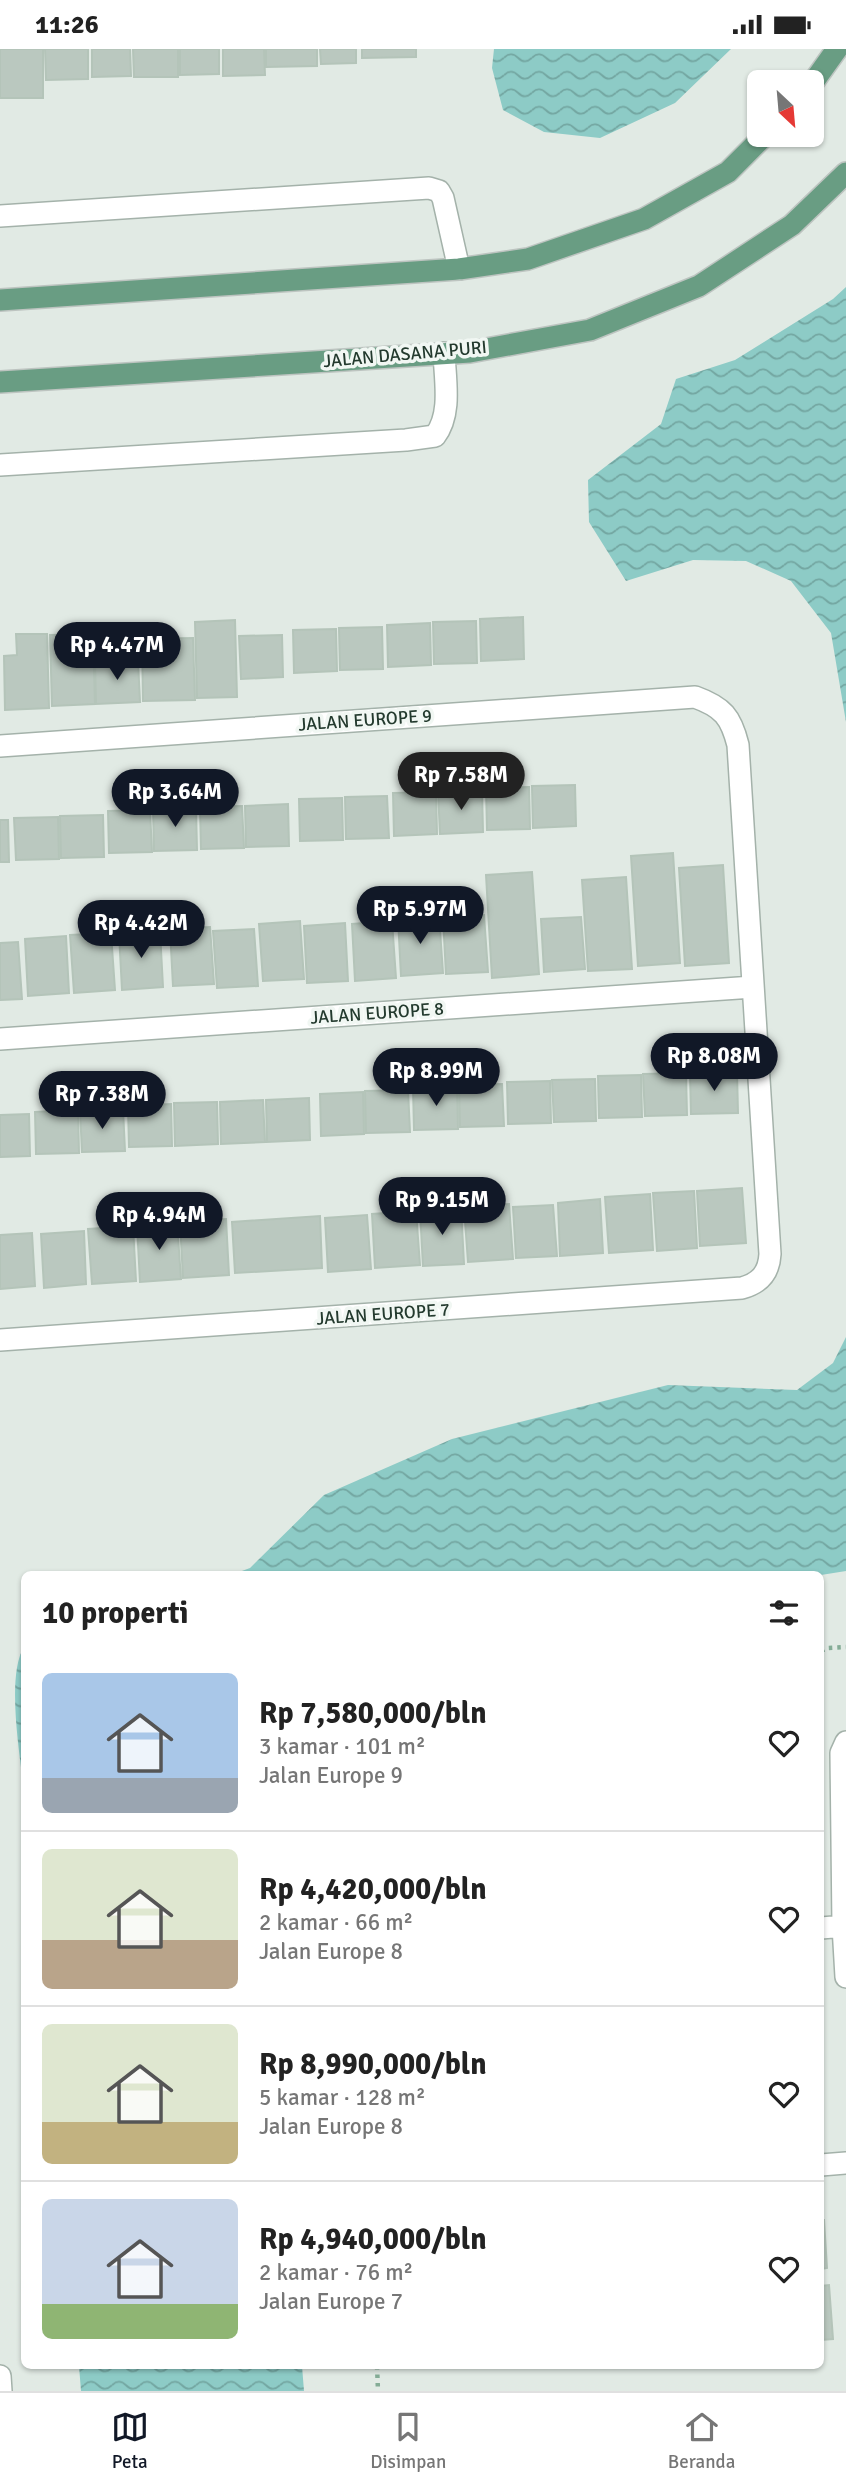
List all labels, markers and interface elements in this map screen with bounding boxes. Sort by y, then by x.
text: 11:26 [35,9,99,41]
north arrow [747,70,824,147]
map controls [747,70,824,147]
street label: JALAN DASANA PURI [322,336,488,372]
pin: Rp 4.47M [45,623,189,682]
text: Rp 4.47M [70,630,164,659]
street label: JALAN EUROPE 9 [297,704,433,736]
pin: Rp 7.58M [389,753,533,812]
text: Rp 7.58M [414,760,508,789]
pin: Rp 3.64M [103,769,247,829]
text: Rp 3.64M [128,777,222,806]
pin: Rp 5.97M [348,887,492,946]
text: Rp 5.97M [373,894,467,923]
pin: Rp 4.42M [69,901,213,960]
text: Rp 4.42M [94,908,188,937]
street label: JALAN EUROPE 8 [309,997,445,1029]
pin: Rp 8.08M [642,1033,786,1093]
text: Rp 8.08M [667,1041,761,1070]
pin: Rp 8.99M [364,1049,508,1108]
text: Rp 8.99M [389,1056,483,1085]
pin: Rp 7.38M [30,1072,174,1131]
text: Rp 7.38M [55,1079,149,1108]
pin: Rp 9.15M [370,1177,514,1237]
text: Rp 9.15M [395,1185,489,1214]
pin: Rp 4.94M [87,1193,231,1252]
text: Rp 4.94M [112,1200,206,1229]
street label: JALAN EUROPE 7 [315,1298,451,1330]
icon: filters [765,1594,803,1632]
text: 10 properti [42,1595,189,1632]
text: Rp 7,580,000/bln [259,1695,487,1732]
icon: home [98,1701,182,1785]
icon: heart [765,1724,803,1762]
text: 3 kamar · 101 m² [259,1732,426,1761]
text: Jalan Europe 9 [259,1761,403,1790]
text: Rp 4,420,000/bln [259,1871,487,1908]
icon: home [98,1877,182,1961]
icon: heart [765,1900,803,1938]
text: 2 kamar · 66 m² [259,1908,413,1937]
text: Jalan Europe 8 [259,1937,403,1966]
text: Rp 8,990,000/bln [259,2046,487,2083]
icon: home [98,2052,182,2136]
icon: heart [765,2075,803,2113]
text: 5 kamar · 128 m² [259,2083,426,2112]
text: Jalan Europe 8 [259,2112,403,2141]
text: Rp 4,940,000/bln [259,2221,487,2258]
icon: home [98,2227,182,2311]
icon: heart [765,2250,803,2288]
text: 2 kamar · 76 m² [259,2258,413,2287]
text: Jalan Europe 7 [259,2287,403,2316]
tab: Peta [111,2408,149,2474]
tab: Disimpan [370,2408,446,2474]
tab: Beranda [668,2408,735,2474]

